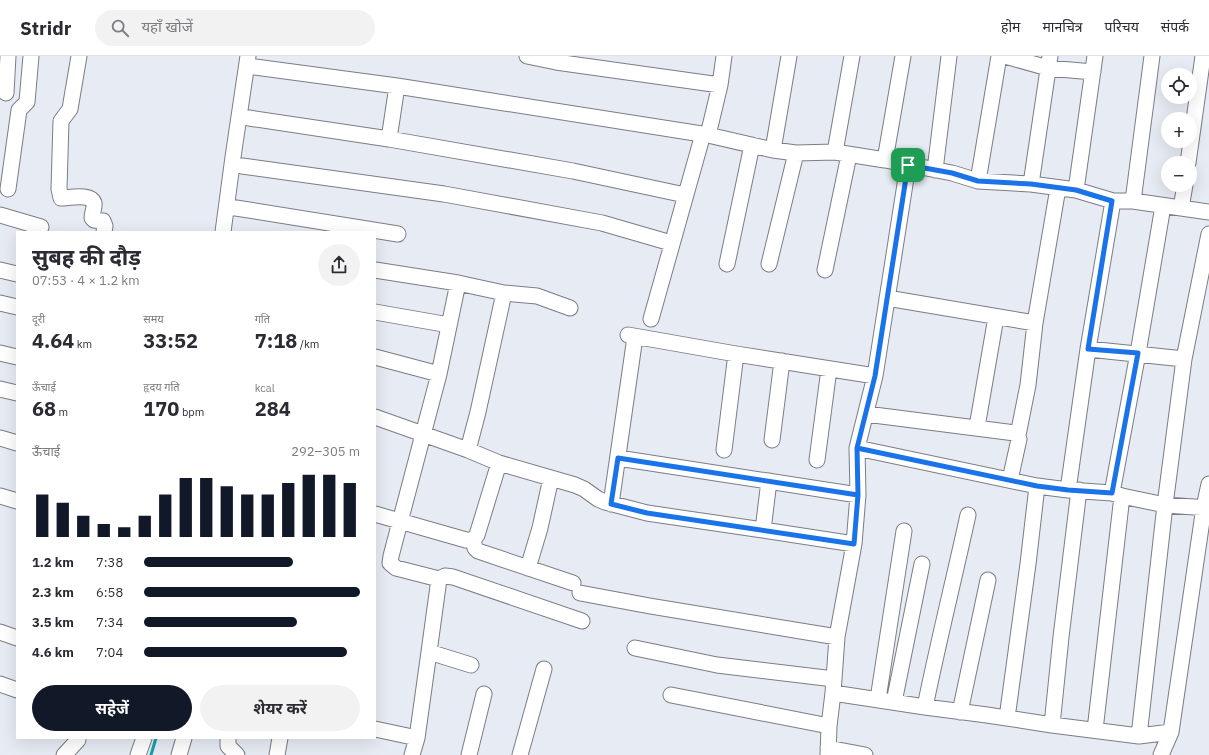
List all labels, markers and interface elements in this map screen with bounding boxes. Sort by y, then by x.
search box [95,10,375,46]
text: Stridr [20,16,71,40]
icon: search [109,17,131,39]
text: यहाँ खोजें [141,17,193,36]
text: होम [1001,18,1020,36]
text: मानचित्र [1042,18,1083,36]
text: परिचय [1105,18,1139,36]
text: संपर्क [1161,18,1189,36]
map controls [1161,68,1197,192]
button: locate [1161,68,1197,104]
button: + [1161,112,1197,148]
pin [891,148,925,182]
icon: arrive [897,154,919,176]
button: − [1161,156,1197,192]
text: सुबह की दौड़ [32,242,141,271]
button: share [318,244,360,286]
text: 07:53 · 4 × 1.2 km [32,272,140,289]
text: दूरी [32,312,45,326]
text: समय [143,312,164,326]
text: गति [255,312,270,326]
text: 4.64 [32,327,74,354]
text: 33:52 [143,327,198,354]
text: 7:18 [255,327,297,354]
text: km [74,337,92,351]
text: /km [297,337,319,351]
text: ऊँचाई [32,380,56,394]
text: हृदय गति [143,380,180,394]
text: kcal [255,381,275,395]
text: 68 [32,395,56,422]
text: 170 [143,395,179,422]
text: 284 [255,395,291,422]
text: m [56,405,68,419]
text: bpm [179,405,204,419]
text: ऊँचाई [32,443,60,460]
text: 292–305 m [291,443,360,460]
text: 1.2 km [32,554,74,571]
text: 7:38 [96,554,123,571]
text: 2.3 km [32,584,74,601]
text: 6:58 [96,584,123,601]
text: 3.5 km [32,614,74,631]
text: 7:34 [96,614,123,631]
text: 4.6 km [32,644,74,661]
text: 7:04 [96,644,123,661]
button: सहेजें [32,685,192,731]
button: शेयर करें [200,685,360,731]

